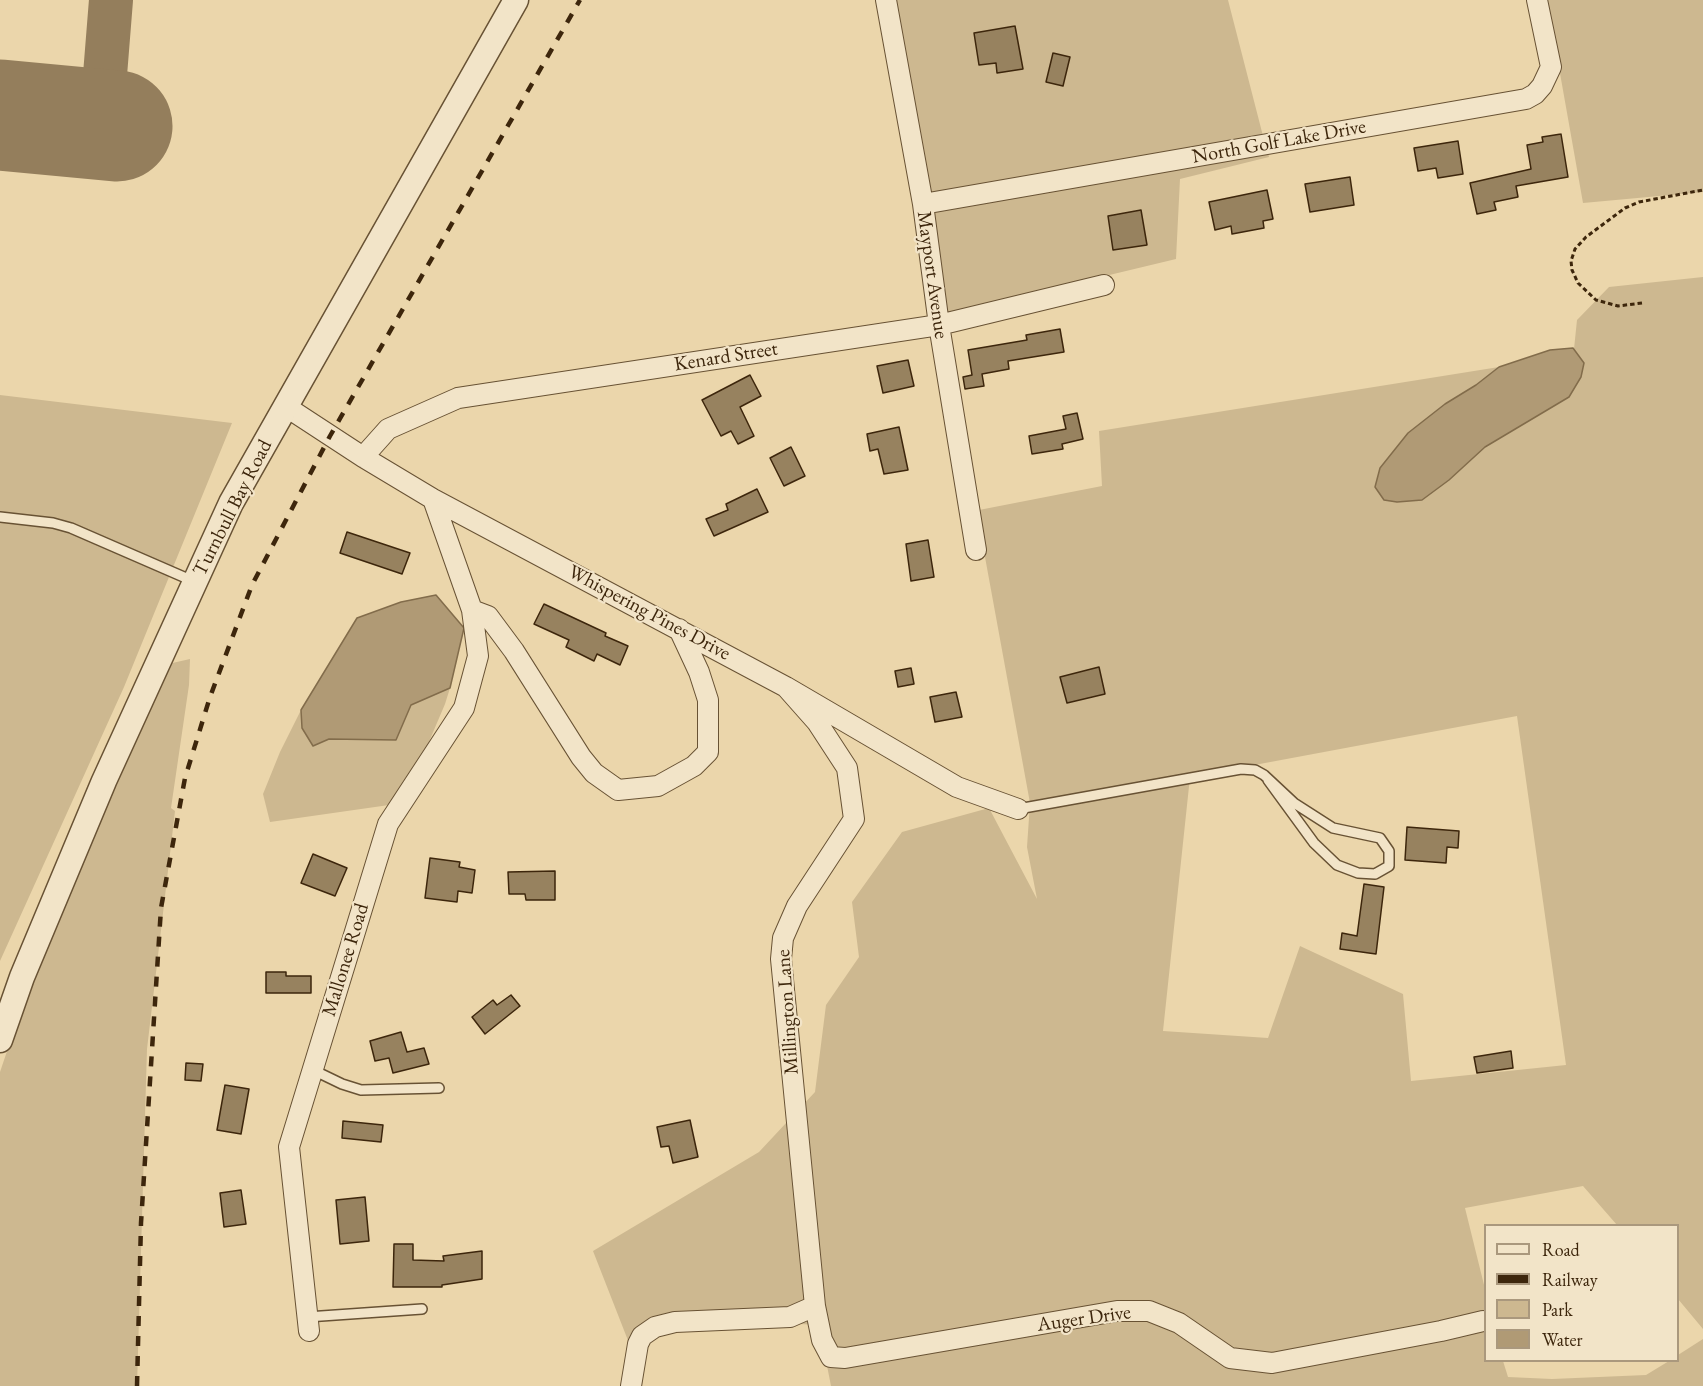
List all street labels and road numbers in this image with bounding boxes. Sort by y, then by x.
street label: North Golf Lake Drive [1190,115,1368,169]
street label: Mayport Avenue [911,210,953,340]
street label: Kenard Street [672,337,780,377]
street label: Turnbull Bay Road [188,436,278,580]
street label: Whispering Pines Drive [564,560,734,666]
street label: Mallonee Road [317,901,375,1019]
street label: Millington Lane [772,949,804,1075]
street label: Auger Drive [1036,1301,1132,1337]

